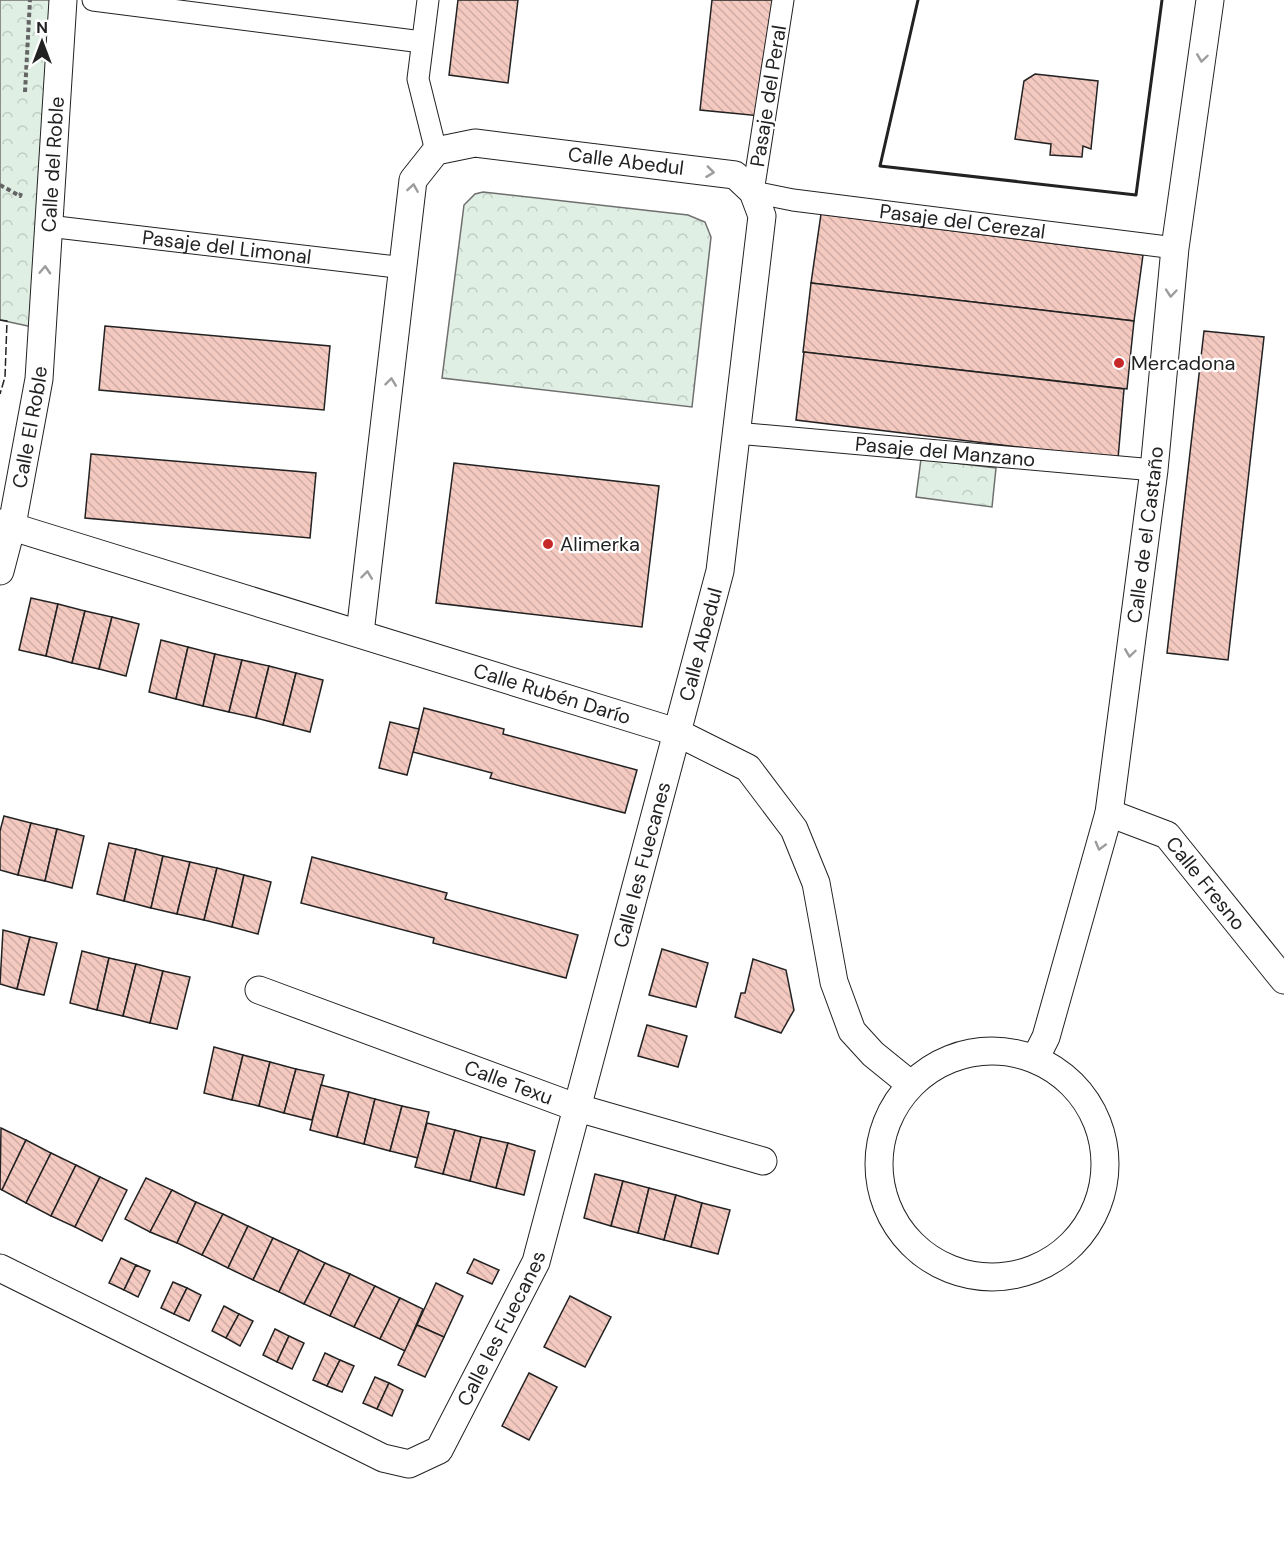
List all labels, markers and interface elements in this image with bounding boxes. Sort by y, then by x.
north arrow [12,12,72,72]
text: N [36,17,48,38]
street label: Pasaje del Peral [744,23,792,169]
one-way arrow [1196,53,1208,63]
street label: Calle del Roble [35,96,70,233]
street label: Calle Abedul [567,141,685,181]
one-way arrow [705,165,714,178]
one-way arrow [407,183,419,193]
street label: Pasaje del Cerezal [878,198,1047,245]
street label: Pasaje del Limonal [141,224,313,270]
one-way arrow [39,266,52,275]
one-way arrow [1165,288,1178,297]
place label: Mercadona [1131,350,1235,376]
marker: Mercadona [1112,356,1126,370]
street label: Calle El Roble [6,365,53,490]
one-way arrow [384,377,396,386]
street label: Pasaje del Manzano [854,431,1036,472]
street label: Calle de el Castaño [1121,445,1169,625]
place label: Alimerka [560,531,640,557]
marker: Alimerka [541,537,555,551]
one-way arrow [360,571,373,580]
street label: Calle Abedul [673,585,728,704]
one-way arrow [1124,649,1137,658]
street label: Calle Rubén Darío [470,657,634,730]
street label: Calle les Fuecanes [607,779,676,951]
street label: Calle Fresno [1160,831,1252,936]
one-way arrow [1094,841,1107,851]
street label: Calle Texu [461,1054,556,1111]
street label: Calle les Fuecanes [451,1248,551,1410]

